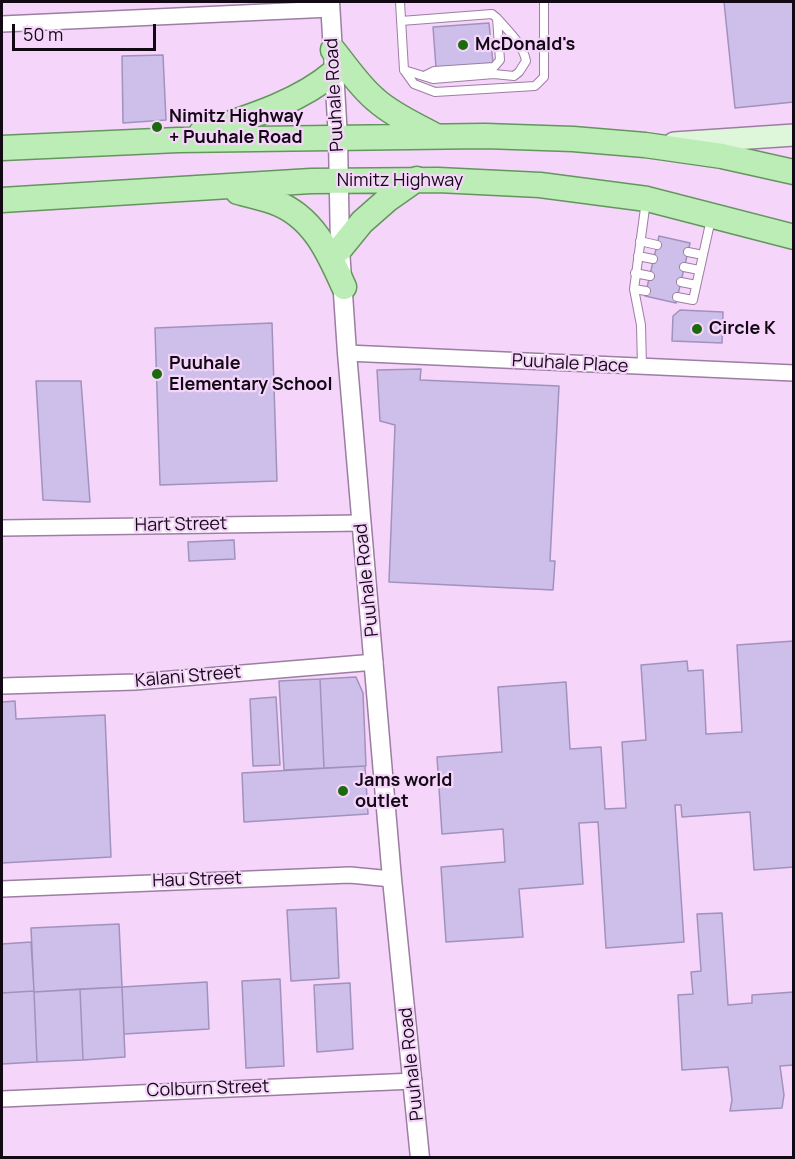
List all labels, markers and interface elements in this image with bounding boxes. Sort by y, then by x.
scale bar [15,12,159,50]
text: 50 m [23,22,63,46]
place label: McDonald's [475,34,575,56]
street label: Puuhale Road [321,38,349,152]
marker: McDonald's [456,38,470,52]
place label: Nimitz Highway + Puuhale Road [169,106,303,148]
marker: Nimitz Highway + Puuhale Road [150,120,164,134]
street label: Nimitz Highway [337,170,463,192]
place label: Circle K [709,318,776,340]
marker: Circle K [690,322,704,336]
street label: Puuhale Place [511,350,629,378]
place label: Puuhale Elementary School [169,353,332,395]
marker: Puuhale Elementary School [150,367,164,381]
street label: Hart Street [135,513,227,537]
street label: Puuhale Road [350,522,384,638]
street label: Kalani Street [134,662,242,692]
place label: Jams world outlet [355,770,452,812]
marker: Jams world outlet [336,784,350,798]
street label: Hau Street [152,868,242,892]
street label: Puuhale Road [395,1006,429,1122]
street label: Colburn Street [146,1076,270,1102]

